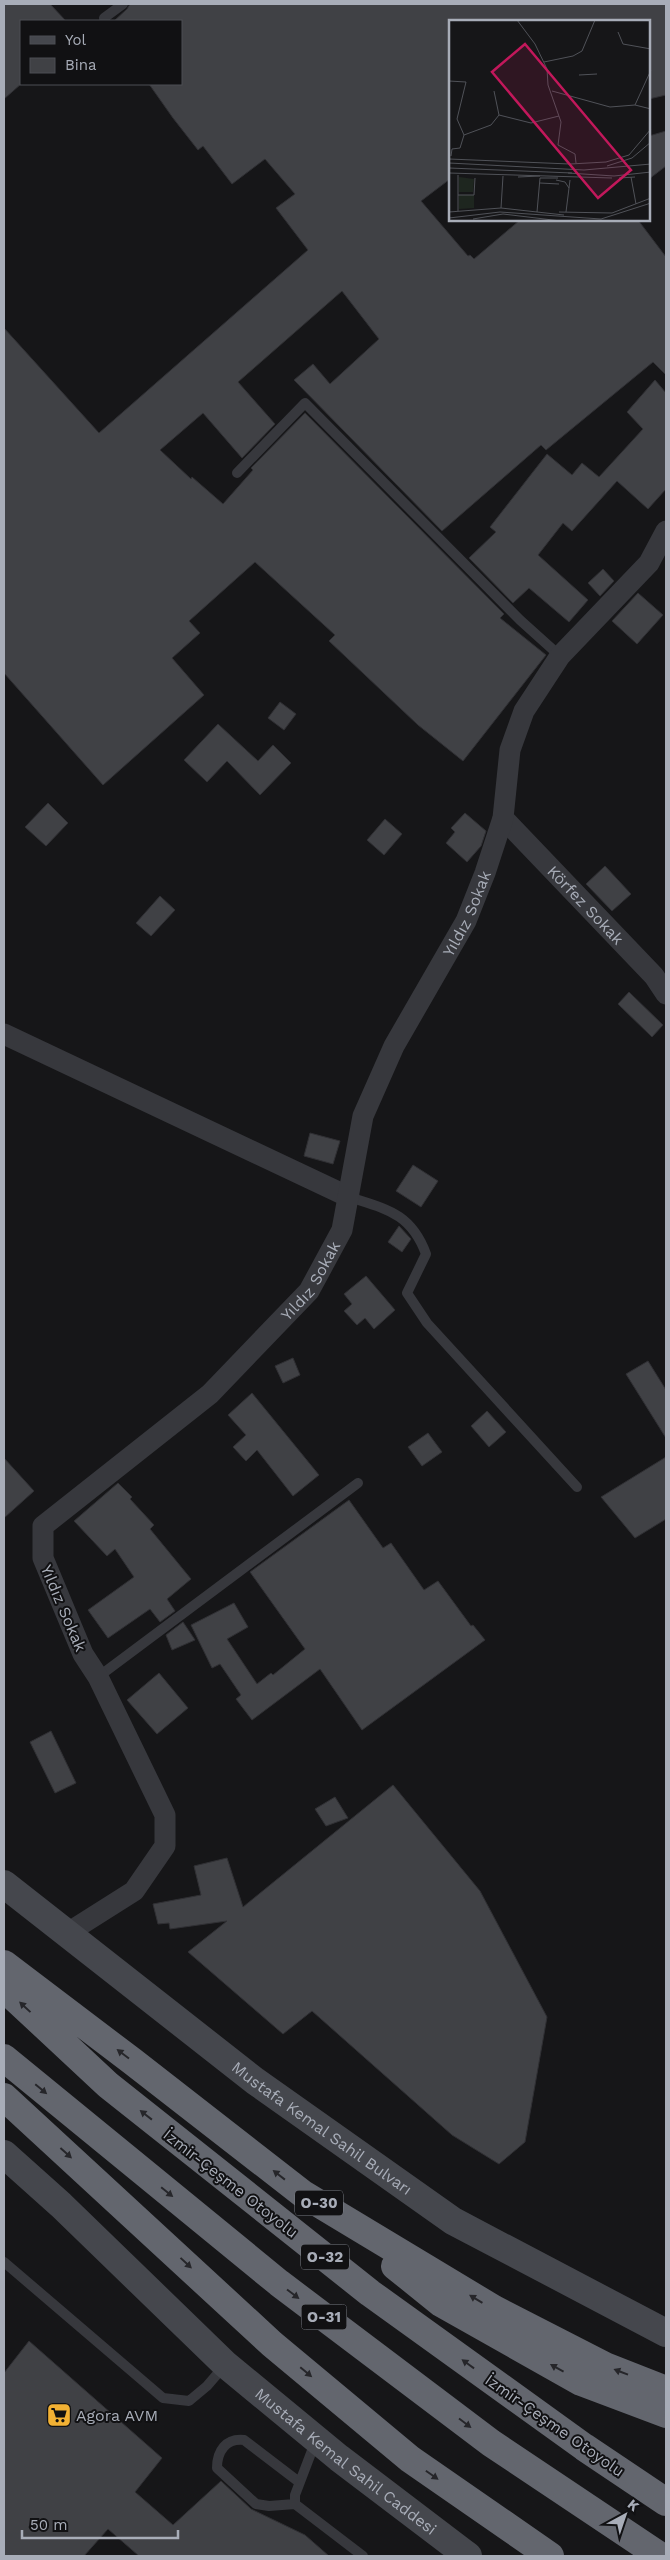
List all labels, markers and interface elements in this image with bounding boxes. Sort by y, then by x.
legend [20,20,182,85]
inset map [449,20,650,221]
text: Yol [65,31,87,49]
text: Bina [65,56,97,74]
street label: Körfez Sokak [543,862,628,949]
street label: Yıldız Sokak [439,868,495,960]
street label: Yıldız Sokak [277,1238,344,1325]
street label: Yıldız Sokak [37,1562,90,1655]
one-way arrow [19,2001,31,2013]
one-way arrow [116,2049,130,2059]
street label: Mustafa Kemal Sahil Bulvarı [228,2058,416,2199]
one-way arrow [35,2083,48,2094]
one-way arrow [140,2110,153,2121]
street label: İzmir-Çeşme Otoyolu [160,2125,302,2242]
one-way arrow [60,2147,72,2159]
one-way arrow [273,2170,286,2181]
one-way arrow [160,2187,173,2198]
road number: O-30 [295,2190,343,2216]
road number: O-32 [301,2244,349,2270]
one-way arrow [179,2257,191,2269]
one-way arrow [286,2289,300,2299]
one-way arrow [469,2294,482,2303]
road number: O-31 [302,2304,346,2330]
one-way arrow [462,2359,475,2369]
one-way arrow [550,2364,564,2373]
one-way arrow [300,2366,312,2378]
one-way arrow [613,2368,628,2376]
street label: İzmir-Çeşme Otoyolu [482,2370,628,2481]
street label: Mustafa Kemal Sahil Caddesi [251,2384,440,2539]
supermarket icon: Agora AVM [46,2402,72,2428]
place label: Agora AVM [76,2406,158,2425]
one-way arrow [458,2418,472,2428]
one-way arrow [426,2470,439,2480]
north arrow [600,2490,650,2540]
text: K [624,2496,642,2514]
scale bar [22,2508,179,2540]
text: 50 m [30,2516,67,2534]

